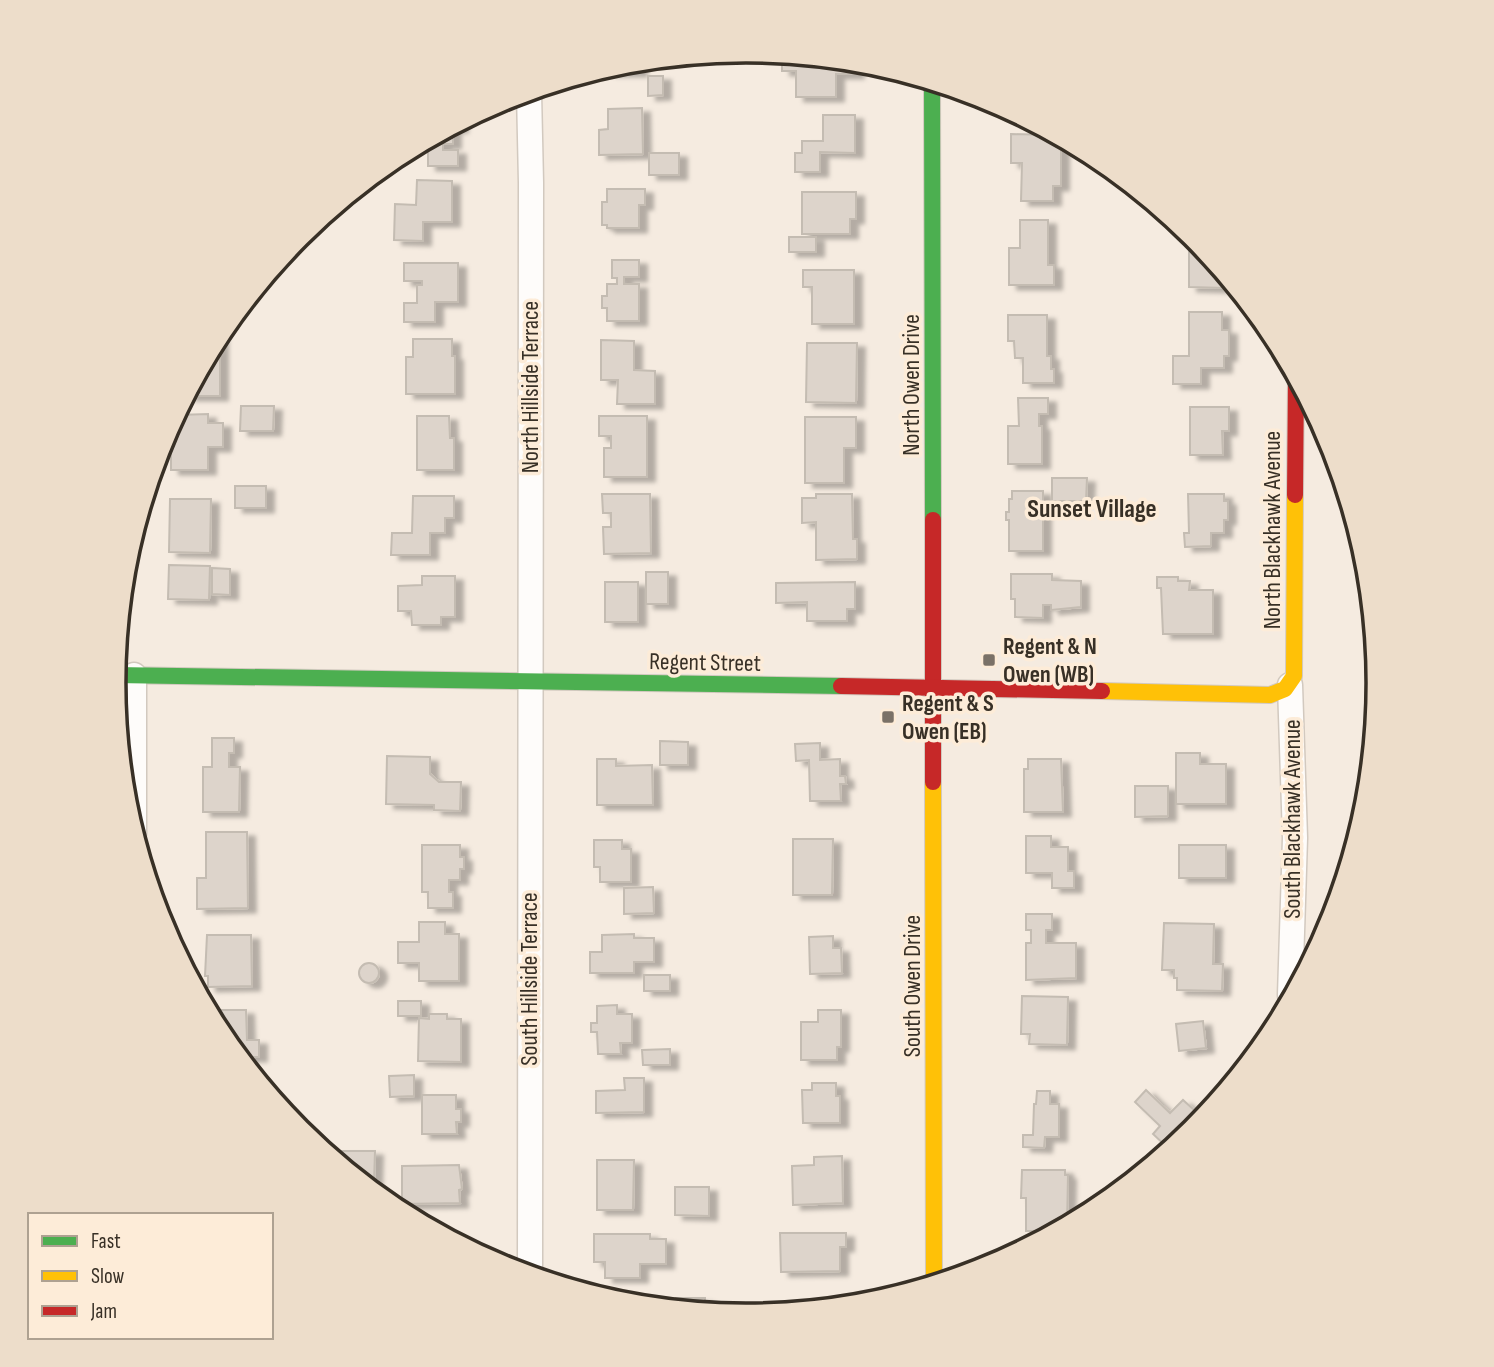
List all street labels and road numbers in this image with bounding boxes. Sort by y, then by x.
street label: North Hillside Terrace [516,301,545,473]
street label: North Owen Drive [897,314,926,456]
street label: North Blackhawk Avenue [1258,431,1287,629]
street label: Regent Street [649,647,761,678]
street label: South Blackhawk Avenue [1278,719,1307,919]
street label: South Hillside Terrace [515,892,544,1066]
street label: South Owen Drive [898,915,927,1057]

